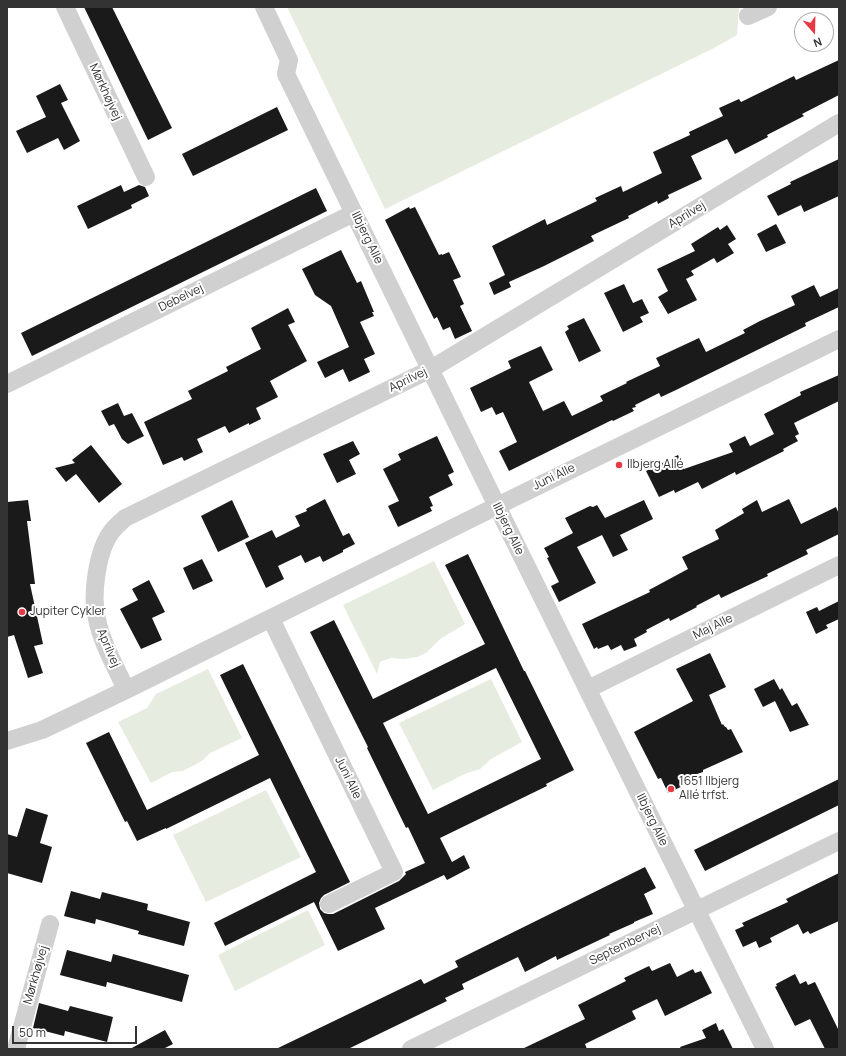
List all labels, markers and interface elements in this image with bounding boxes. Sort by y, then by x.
north arrow [794,12,834,52]
text: N [812,34,824,51]
street label: Mørkhøjvej [86,62,124,122]
street label: Aprilvej [666,198,708,232]
street label: Ilbjerg Alle [348,209,386,267]
street label: Debelvej [156,281,206,315]
street label: Aprilvej [387,365,429,395]
place label: Ilbjerg Allé [627,458,684,472]
marker: Ilbjerg Allé [614,460,624,470]
street label: Juni Alle [531,461,577,493]
street label: Ilbjerg Alle [489,500,527,558]
place label: Jupiter Cykler [30,605,106,619]
marker: Jupiter Cykler [17,607,27,617]
street label: Maj Alle [691,611,735,643]
street label: Aprilvej [93,627,123,669]
street label: Juni Alle [332,755,364,801]
place label: 1651 Ilbjerg Allé trfst. [679,775,739,803]
marker: 1651 Ilbjerg Allé trfst. [666,784,676,794]
street label: Ilbjerg Alle [633,791,671,849]
street label: Septembervej [587,922,663,968]
street label: Mørkhøjvej [21,944,51,1006]
scale bar [14,1018,139,1044]
text: 50 m [19,1024,46,1041]

